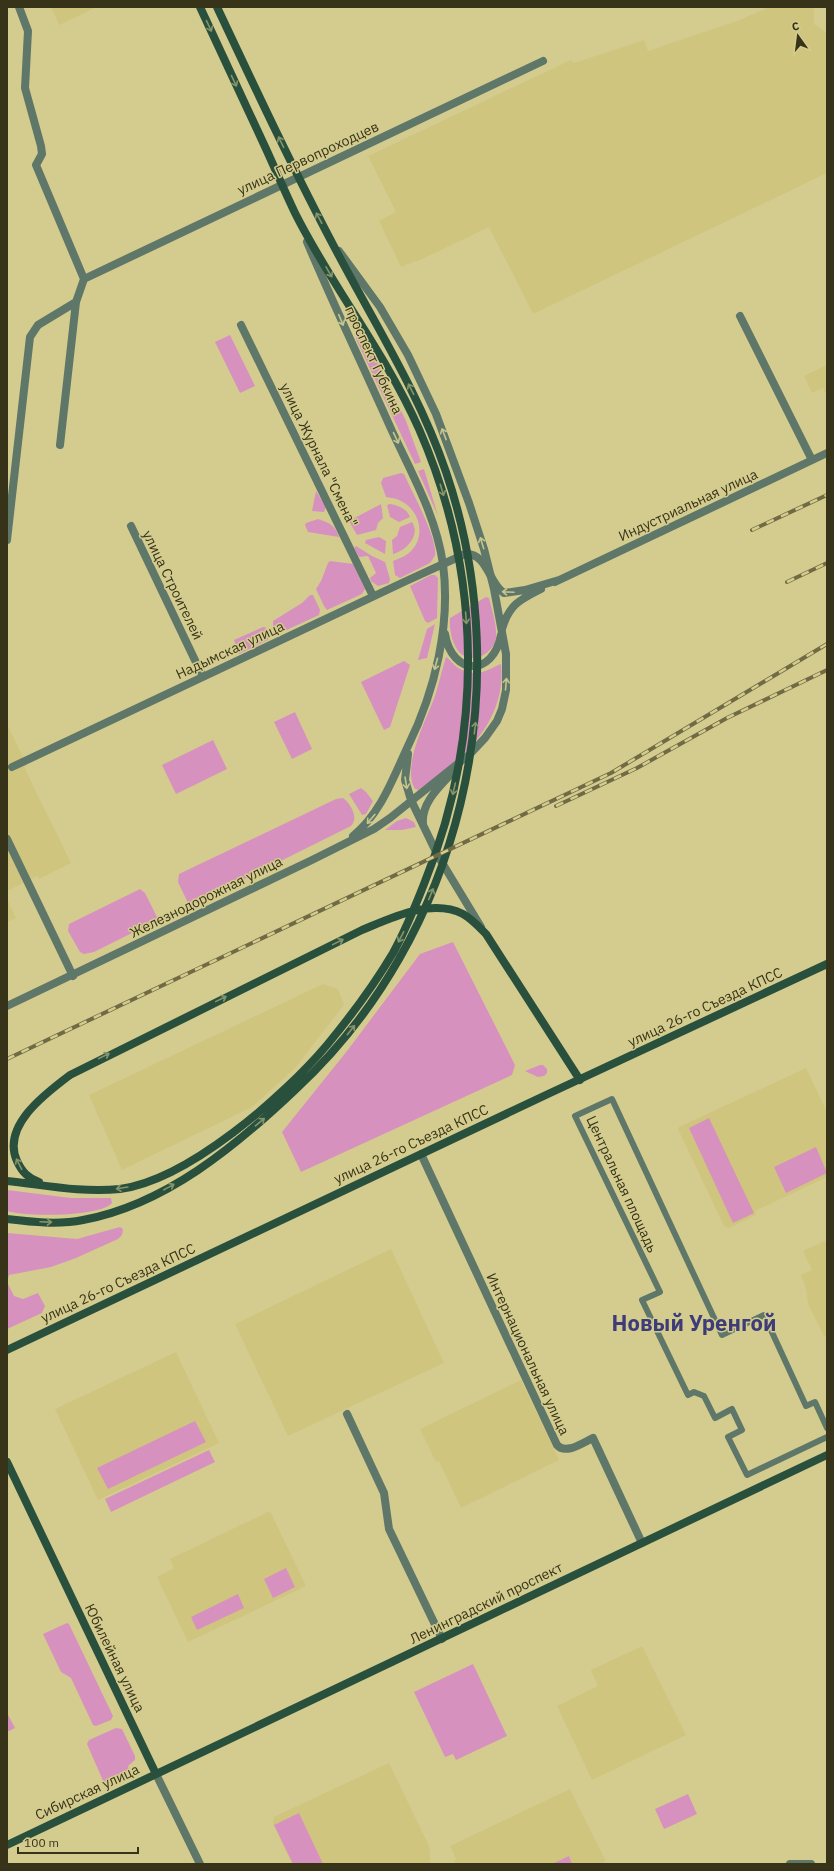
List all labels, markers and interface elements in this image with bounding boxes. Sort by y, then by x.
north arrow [778,16,818,56]
text: С [790,19,801,34]
one-way arrow [206,20,213,32]
one-way arrow [231,74,238,86]
street label: улица Первопроходцев [234,117,382,199]
one-way arrow [277,136,284,148]
one-way arrow [314,212,322,224]
one-way arrow [326,266,334,278]
street label: проспект Губкина [341,303,407,417]
one-way arrow [338,313,345,325]
street label: улица Журнала "Смена" [276,380,362,530]
one-way arrow [407,383,414,395]
one-way arrow [440,428,448,440]
one-way arrow [392,432,400,444]
street label: Индустриальная улица [616,465,761,545]
one-way arrow [439,484,446,497]
street label: улица Строителей [139,527,207,643]
one-way arrow [478,537,485,550]
one-way arrow [502,588,515,596]
one-way arrow [463,611,470,624]
street label: Надымская улица [173,617,288,683]
one-way arrow [432,657,440,670]
one-way arrow [503,678,510,691]
one-way arrow [471,722,478,735]
one-way arrow [402,776,410,789]
one-way arrow [450,782,458,795]
one-way arrow [366,813,375,824]
street label: Железнодорожная улица [127,852,286,942]
one-way arrow [428,888,436,900]
one-way arrow [397,931,404,943]
one-way arrow [332,938,344,945]
street label: улица 26-го Съезда КПСС [625,963,785,1051]
one-way arrow [215,995,227,1002]
one-way arrow [347,1024,356,1035]
one-way arrow [98,1052,110,1060]
street label: улица 26-го Съезда КПСС [331,1100,491,1188]
street label: Центральная площадь [582,1113,662,1255]
one-way arrow [255,1117,266,1126]
one-way arrow [15,1158,22,1170]
one-way arrow [163,1182,175,1190]
one-way arrow [115,1184,128,1192]
one-way arrow [39,1219,52,1226]
street label: улица 26-го Съезда КПСС [38,1239,198,1327]
street label: Интернациональная улица [482,1270,574,1438]
district label: Новый Уренгой [612,1308,776,1337]
street label: Ленинградский проспект [407,1558,566,1648]
street label: Юбилейная улица [81,1601,149,1716]
street label: Сибирская улица [32,1760,142,1824]
scale bar [18,1829,138,1855]
text: 100 m [24,1835,59,1850]

